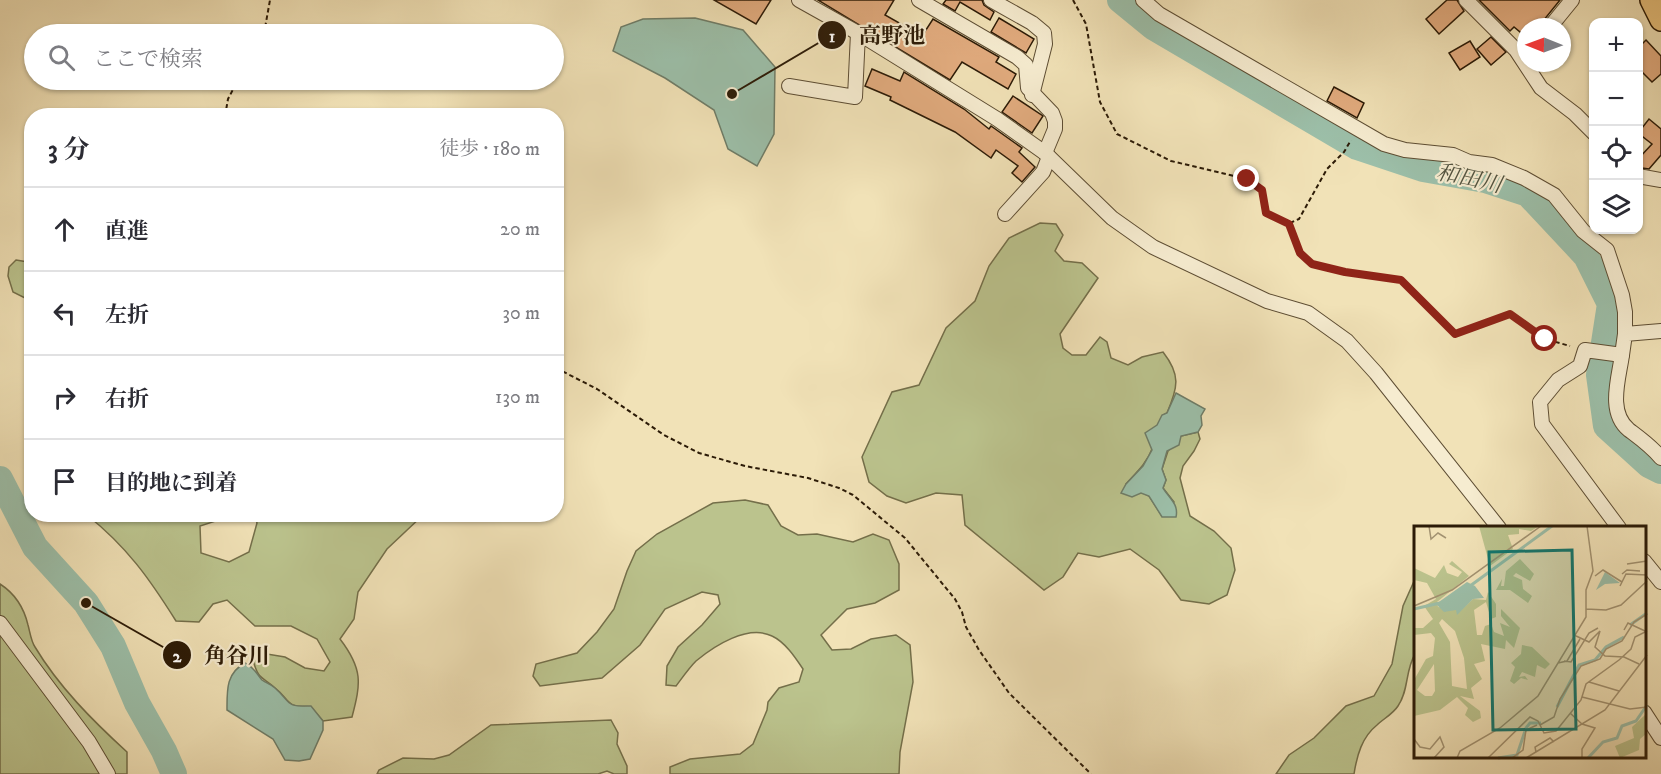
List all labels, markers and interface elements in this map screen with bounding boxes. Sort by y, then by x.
callout: 高野池 [817,15,937,55]
north arrow [1517,18,1571,72]
map controls [1589,18,1643,234]
button: + [1589,18,1643,72]
text: 高野池 [859,23,925,50]
search box [24,24,564,90]
text: 1 [829,26,836,48]
icon: search [45,41,78,74]
text: ここで検索 [93,46,203,73]
button: − [1589,72,1643,126]
button: locate [1589,126,1643,180]
text: 3 分 [48,134,89,167]
text: 徒歩 · 180 m [439,137,540,162]
water label: 和田川 [1434,159,1506,199]
route end [1233,165,1259,191]
button: layers [1589,180,1643,234]
icon: ahead [48,213,81,246]
text: 20 m [500,217,540,242]
text: 直進 [105,218,149,245]
icon: left [48,297,81,330]
text: 30 m [502,301,540,326]
text: 左折 [105,302,149,329]
route start [1531,325,1557,351]
icon: right [48,381,81,414]
text: 130 m [495,385,540,410]
text: 右折 [105,386,149,413]
icon: arrive [48,465,81,498]
text: 目的地に到着 [105,470,237,497]
inset map [1414,526,1646,759]
callout: 角谷川 [162,635,282,675]
text: 角谷川 [204,643,270,670]
text: 2 [173,646,183,668]

